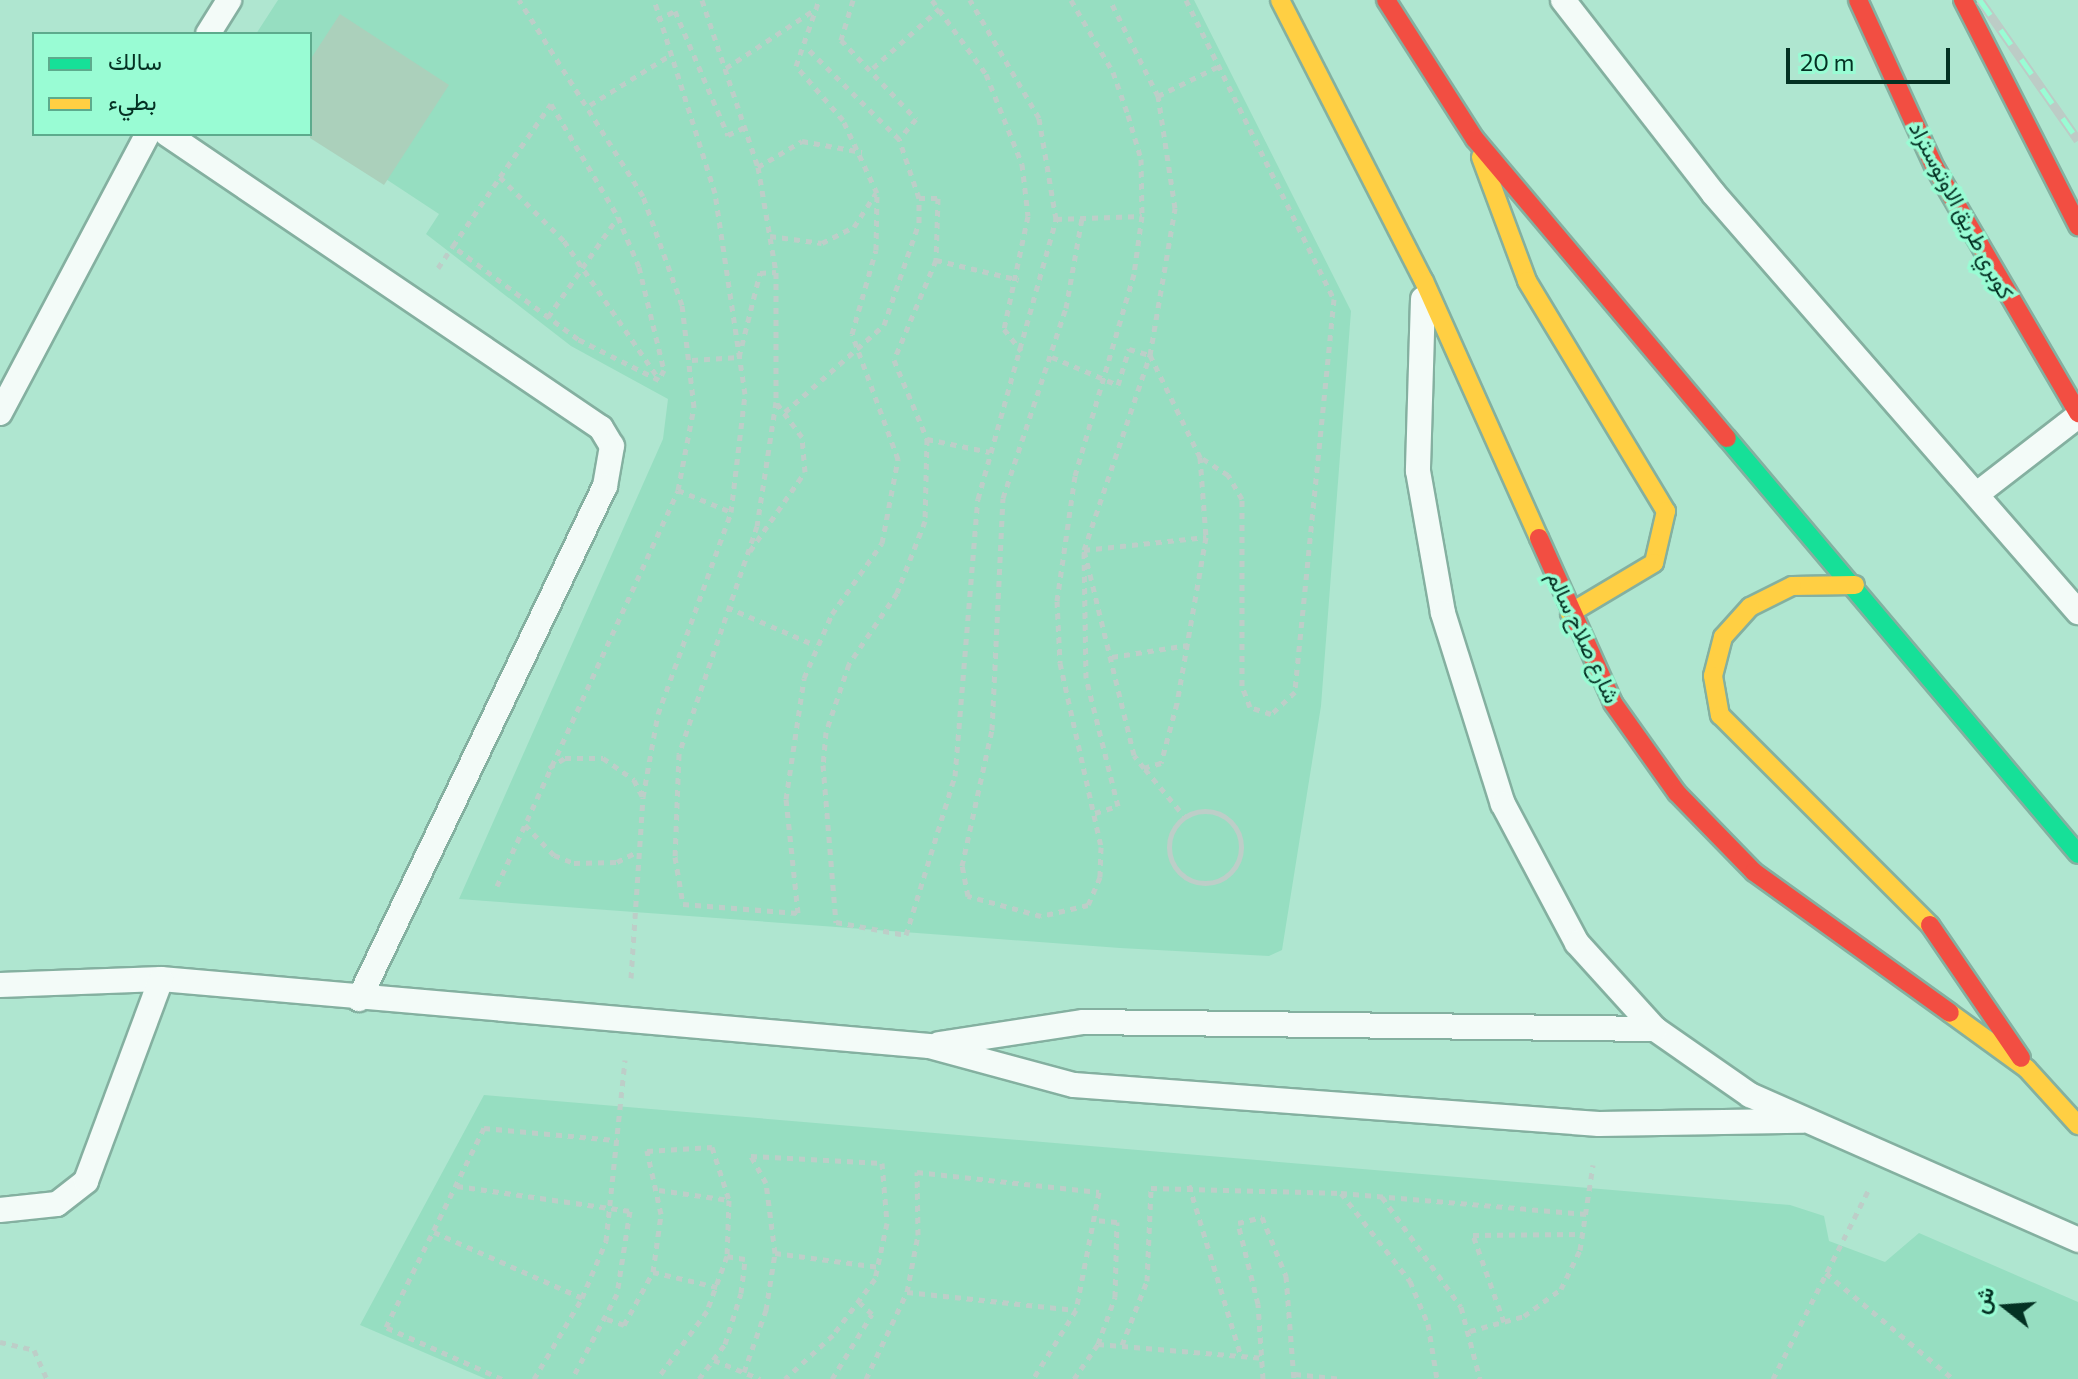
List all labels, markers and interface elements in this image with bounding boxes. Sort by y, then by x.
legend [32,32,312,136]
scale bar [1790,32,1954,82]
text: سالك [108,46,162,75]
text: 20 m [1800,47,1854,76]
text: بطيء [108,86,157,115]
street label: كوبري طريق الاوتوستراد [1904,117,2020,303]
street label: شارع صلاح سالم [1542,567,1626,707]
north arrow [1966,1267,2046,1347]
text: ش [1966,1283,1999,1316]

